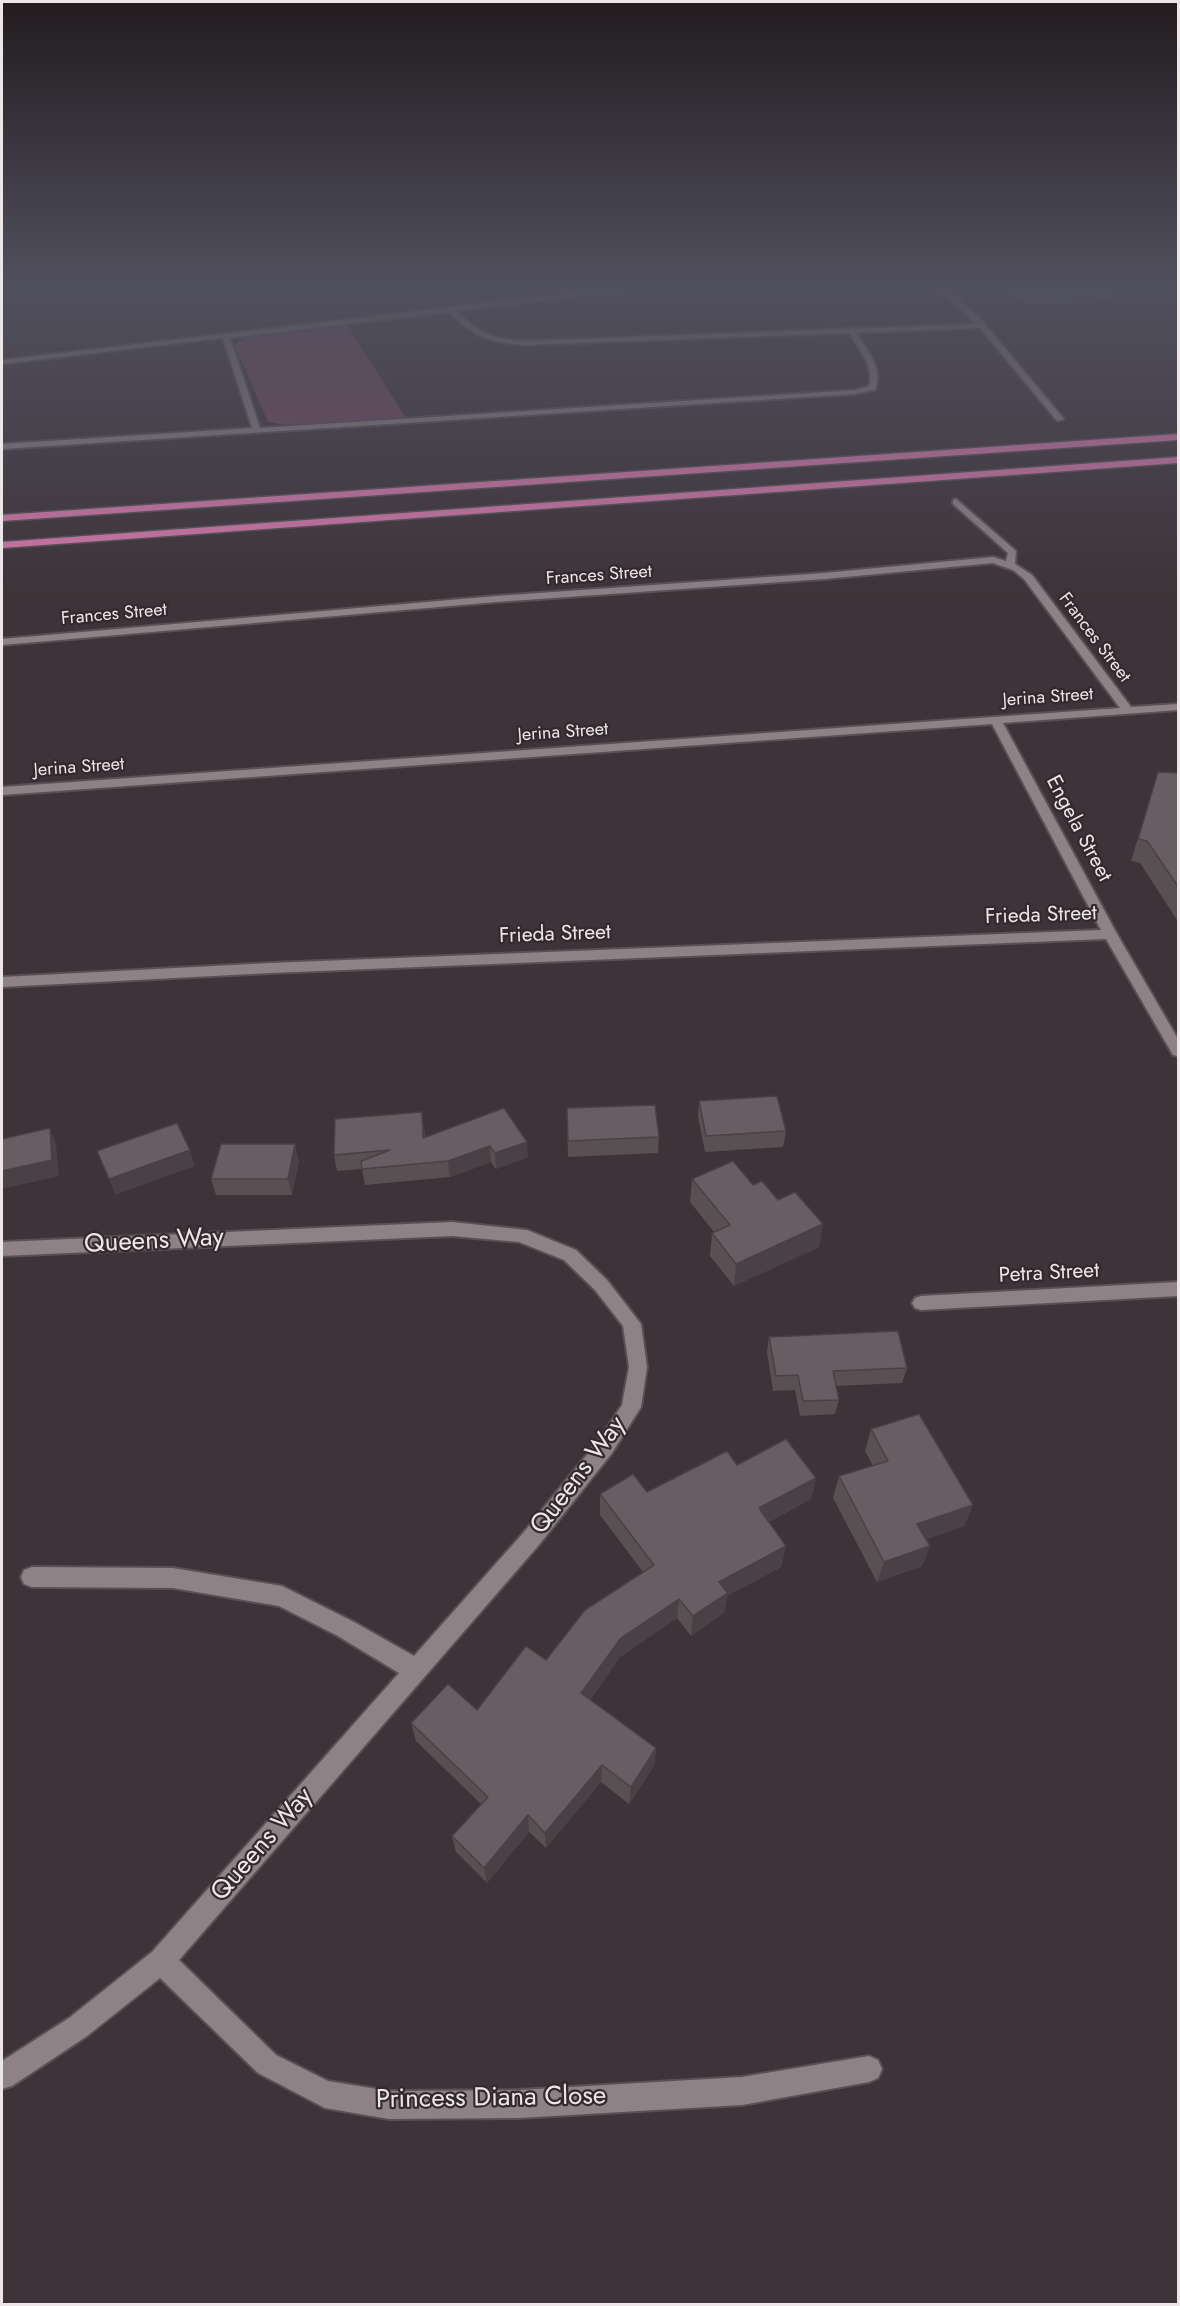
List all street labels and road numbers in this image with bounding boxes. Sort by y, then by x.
street label: Frances Street [545,562,653,590]
street label: Frances Street [1053,589,1135,687]
street label: Frances Street [60,600,168,630]
street label: Jerina Street [1002,684,1094,712]
street label: Jerina Street [517,719,609,747]
street label: Jerina Street [33,754,125,782]
street label: Engela Street [1039,772,1117,886]
street label: Frieda Street [985,901,1097,931]
street label: Frieda Street [499,920,611,950]
street label: Queens Way [83,1223,225,1261]
street label: Petra Street [998,1259,1100,1289]
street label: Queens Way [524,1411,634,1541]
street label: Queens Way [205,1782,321,1908]
street label: Princess Diana Close [376,2081,606,2117]

